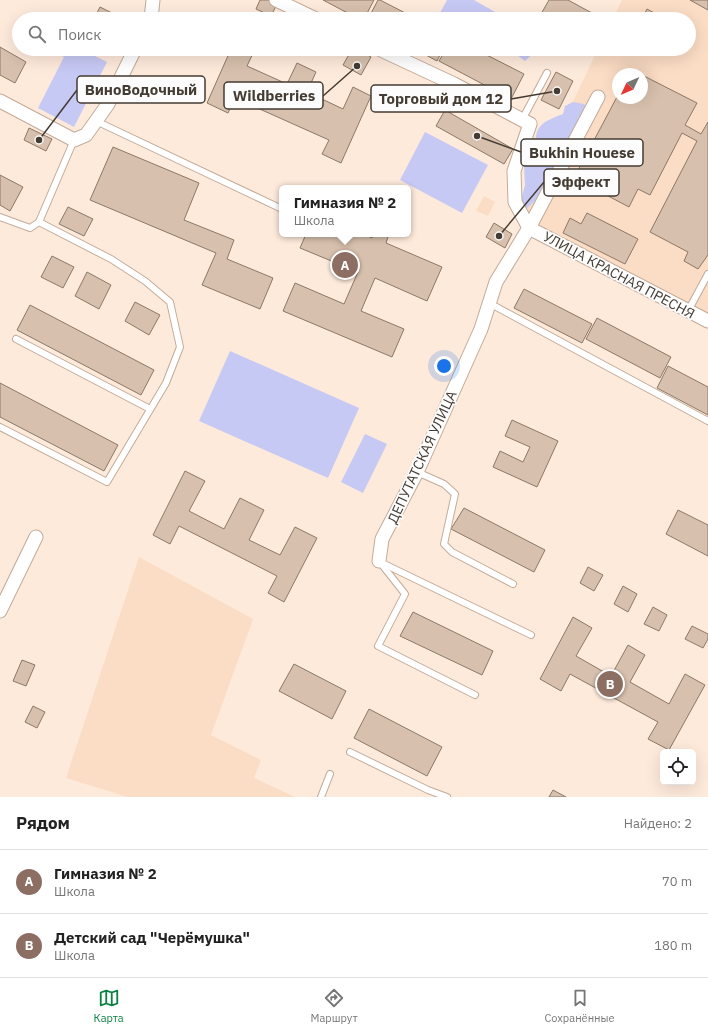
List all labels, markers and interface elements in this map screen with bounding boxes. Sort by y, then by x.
search box [12,12,696,56]
icon: search [26,23,48,45]
text: Поиск [58,25,101,44]
north arrow [612,68,648,104]
callout: ВиноВодочный [77,76,205,103]
text: ВиноВодочный [85,80,197,99]
callout: Wildberries [224,82,323,109]
callout: Торговый дом 12 [371,85,511,112]
text: Wildberries [233,86,316,105]
text: Торговый дом 12 [379,89,503,108]
callout: Bukhin Houese [521,139,643,166]
text: Bukhin Houese [529,143,635,162]
callout: Эффект [544,169,619,196]
text: Эффект [551,172,611,191]
popup [279,185,411,237]
text: Гимназия № 2 [294,193,396,212]
text: Школа [294,212,335,229]
street label: УЛИЦА КРАСНАЯ ПРЕСНЯ [540,227,698,323]
pin: A [332,250,358,280]
your location [434,356,454,376]
street label: ДЕПУТАТСКАЯ УЛИЦА [383,388,461,526]
pin: B [597,669,623,699]
map controls [660,749,696,785]
button: locate [660,749,696,785]
text: Рядом [16,812,70,834]
text: Найдено: 2 [624,815,692,832]
text: Гимназия № 2 [54,864,157,883]
text: A [25,873,33,890]
text: 70 m [662,873,692,890]
text: Школа [54,883,95,900]
text: Детский сад "Черёмушка" [54,928,250,947]
text: B [25,937,33,954]
text: 180 m [654,937,692,954]
text: Школа [54,947,95,964]
tab: Карта [93,987,124,1025]
tab: Маршрут [311,987,358,1025]
tab: Сохранённые [544,987,615,1025]

